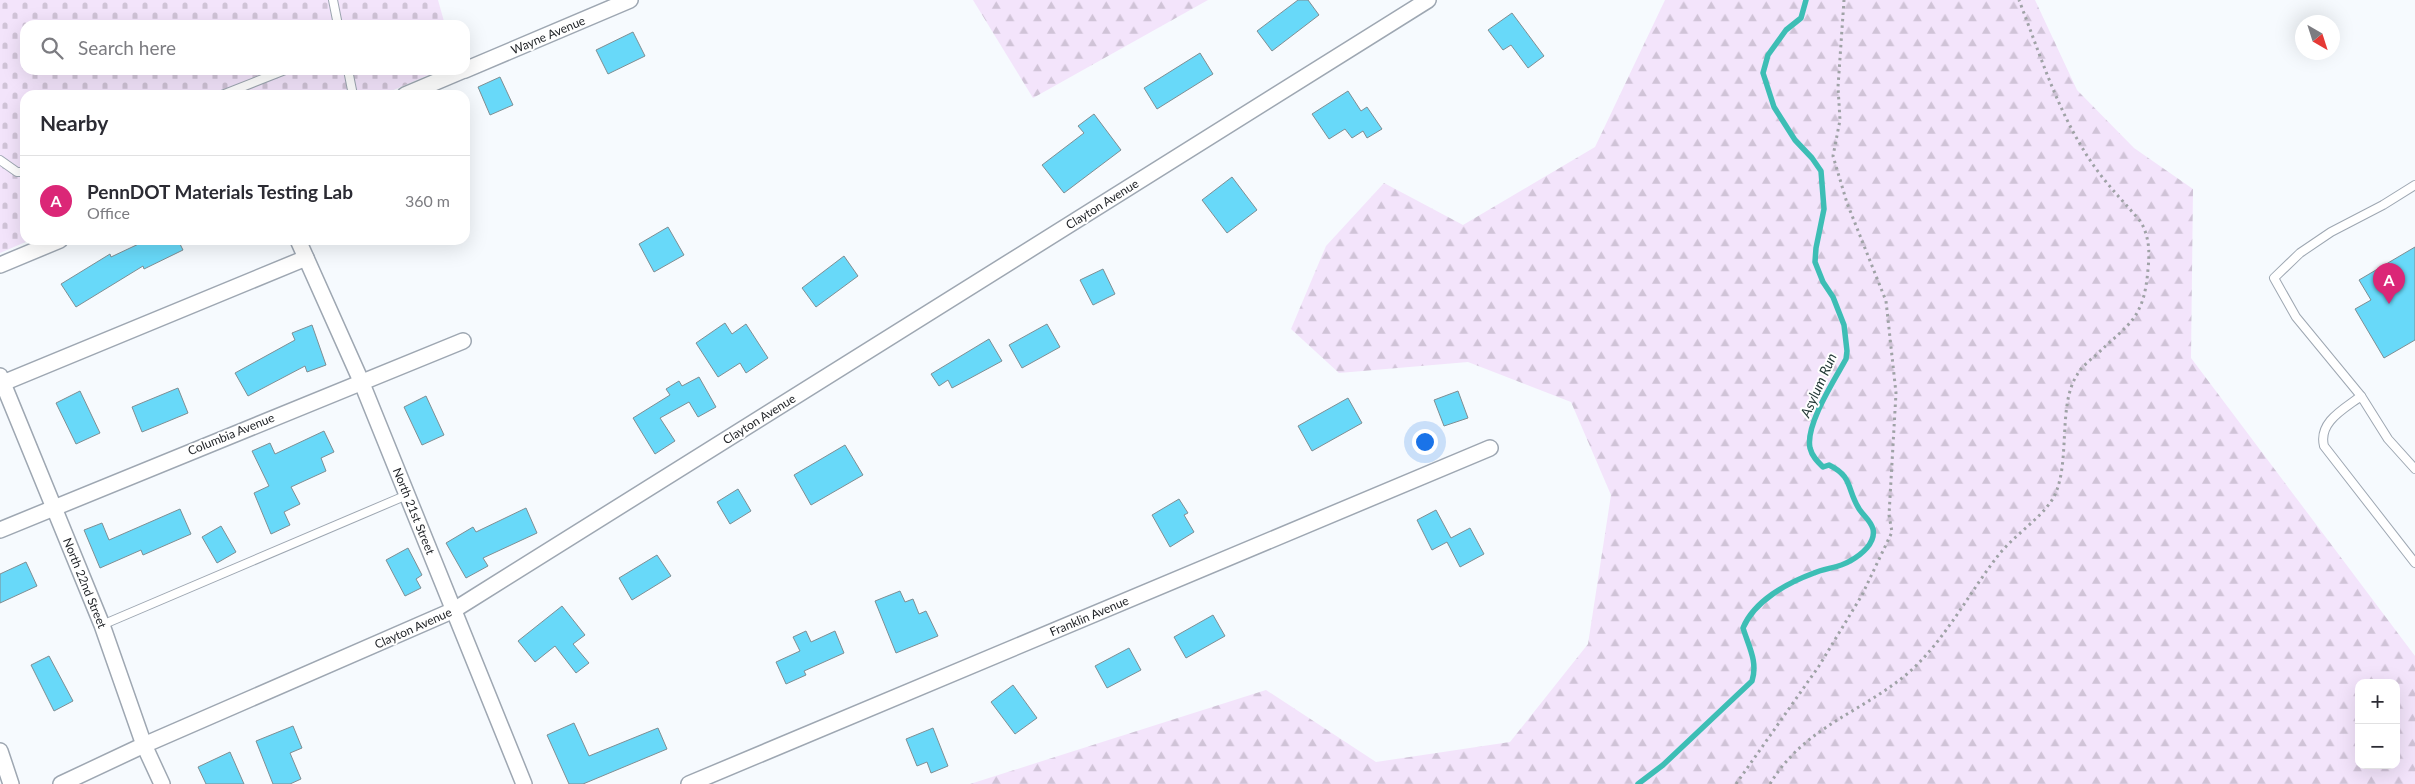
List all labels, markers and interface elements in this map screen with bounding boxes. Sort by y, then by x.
street label: Wayne Avenue [509,13,587,57]
north arrow [2295,15,2340,60]
search box [20,20,470,75]
icon: search [38,34,66,62]
text: Search here [78,36,176,59]
text: Nearby [40,110,108,135]
street label: Clayton Avenue [1063,176,1141,232]
text: PennDOT Materials Testing Lab [87,180,353,203]
text: A [50,191,62,210]
text: 360 m [405,191,450,210]
text: Office [87,203,130,222]
pin: A [2373,263,2405,304]
water label: Asylum Run [1796,350,1840,421]
street label: Clayton Avenue [720,391,798,447]
street label: Columbia Avenue [186,410,276,458]
your location [1412,429,1438,455]
street label: North 21st Street [390,465,439,557]
street label: North 22nd Street [60,536,110,631]
street label: Franklin Avenue [1047,593,1131,639]
street label: Clayton Avenue [372,604,454,652]
map controls [2355,679,2400,769]
button: + [2355,679,2400,724]
button: − [2355,724,2400,769]

